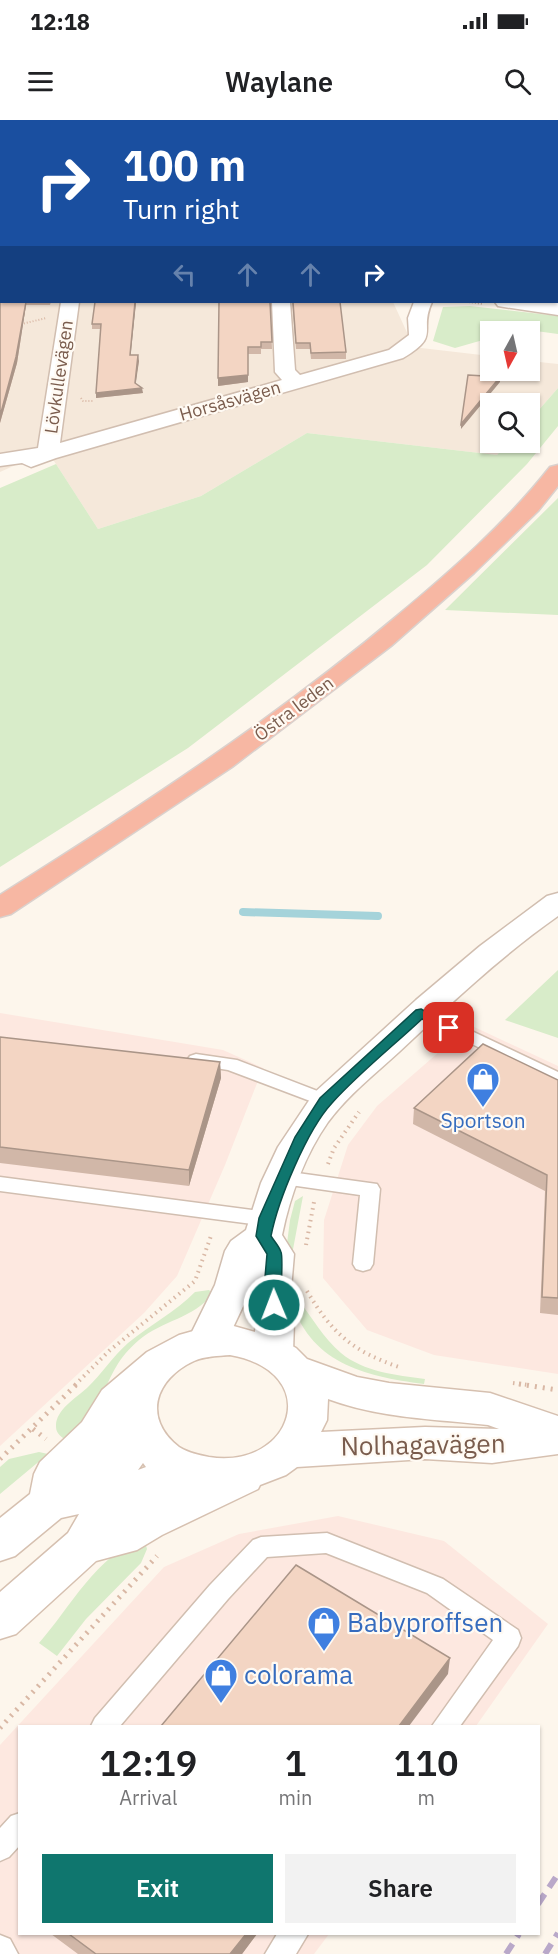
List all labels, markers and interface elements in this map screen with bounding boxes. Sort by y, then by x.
text: 12:18 [30,7,90,36]
text: Waylane [225,64,333,99]
icon: menu [24,65,57,98]
icon: search [501,65,534,98]
text: 100 m [123,138,246,193]
icon: right [24,144,102,222]
text: Turn right [123,191,240,226]
icon: left [168,258,201,291]
icon: ahead [231,258,264,291]
icon: ahead [294,258,327,291]
icon: right [357,258,390,291]
street label: Lövkullevägen [39,319,78,435]
north arrow [480,321,540,381]
map controls [480,321,540,453]
street label: Horsåsvägen [177,375,283,426]
button: search [480,393,540,453]
street label: Östra leden [249,671,338,746]
pin [423,1002,474,1053]
icon: arrive [432,1011,465,1044]
shop icon: Sportson [465,1061,501,1108]
place label: Sportson [440,1106,526,1134]
position arrow [242,1273,306,1337]
street label: Nolhagavägen [340,1426,506,1462]
shop icon: Babyproffsen [306,1605,342,1652]
place label: Babyproffsen [347,1605,503,1639]
shop icon: colorama [203,1657,239,1704]
place label: colorama [244,1657,353,1691]
text: 12:19 [99,1739,197,1786]
text: 1 [285,1739,306,1786]
text: 110 [394,1739,459,1786]
text: Arrival [119,1784,177,1811]
text: min [279,1784,312,1811]
text: m [417,1784,435,1811]
button: Exit [42,1854,273,1923]
button: Share [285,1854,516,1923]

